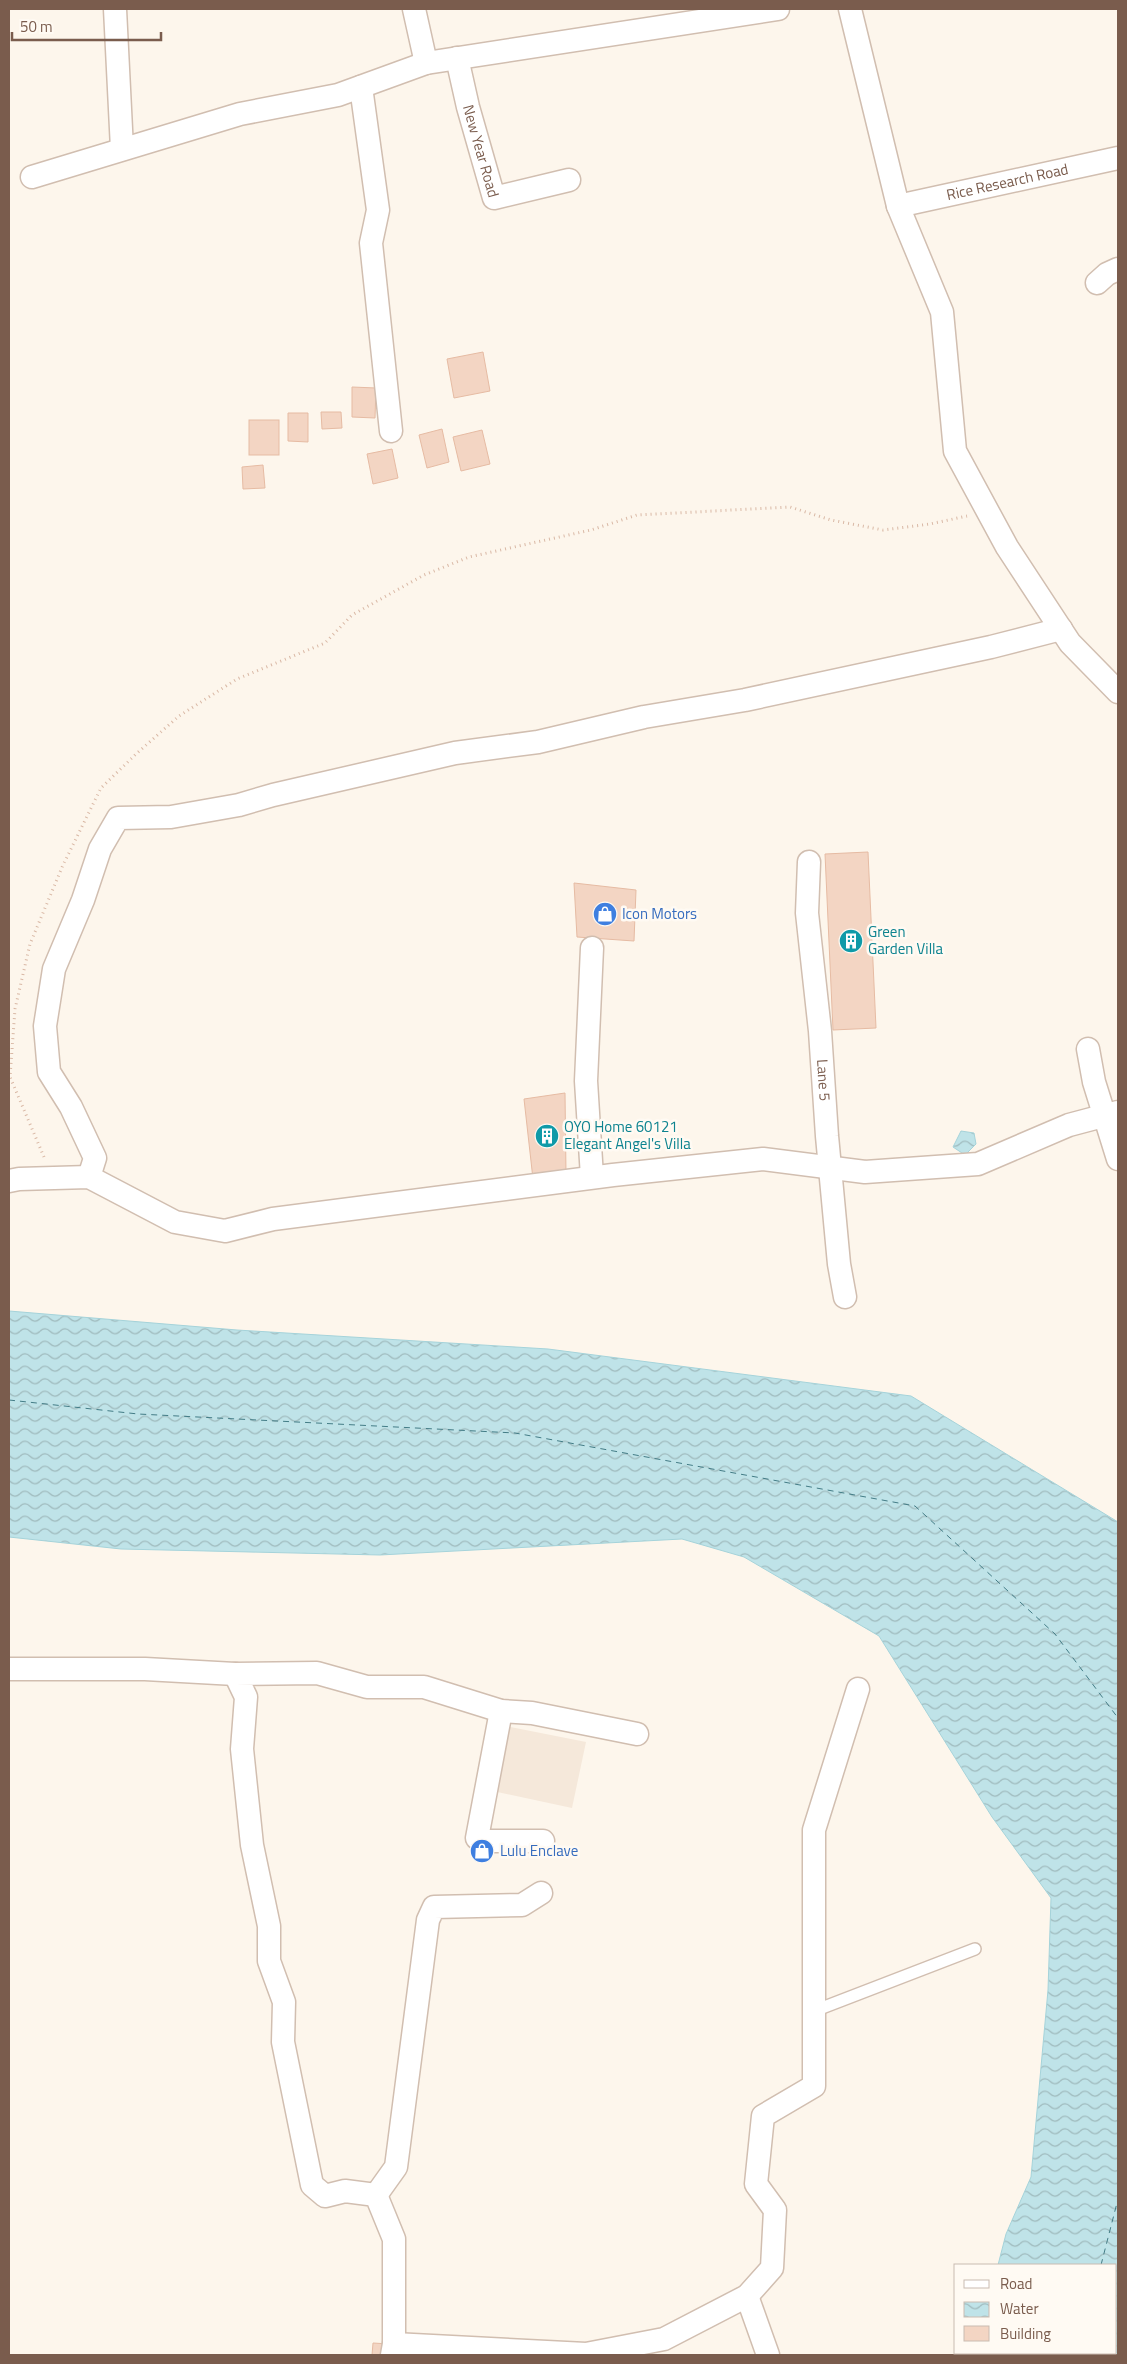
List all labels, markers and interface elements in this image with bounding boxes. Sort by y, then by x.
scale bar [12,10,161,42]
text: 50 m [20,15,53,38]
street label: New Year Road [457,102,505,200]
street label: Rice Research Road [944,157,1070,206]
shop icon: Icon Motors [592,901,618,927]
place label: Icon Motors [622,902,697,925]
place label: Green Garden Villa [868,920,944,960]
building icon: Green Garden Villa [838,928,864,954]
street label: Lane 5 [811,1058,837,1102]
place label: OYO Home 60121 Elegant Angel's Villa [564,1115,691,1155]
building icon: OYO Home 60121 Elegant Angel's Villa [534,1123,560,1149]
shop icon: Lulu Enclave [469,1838,495,1864]
place label: Lulu Enclave [500,1839,578,1862]
legend [954,2264,1117,2354]
text: Road [1000,2272,1032,2295]
text: Water [1000,2297,1039,2320]
text: Building [1000,2322,1051,2345]

